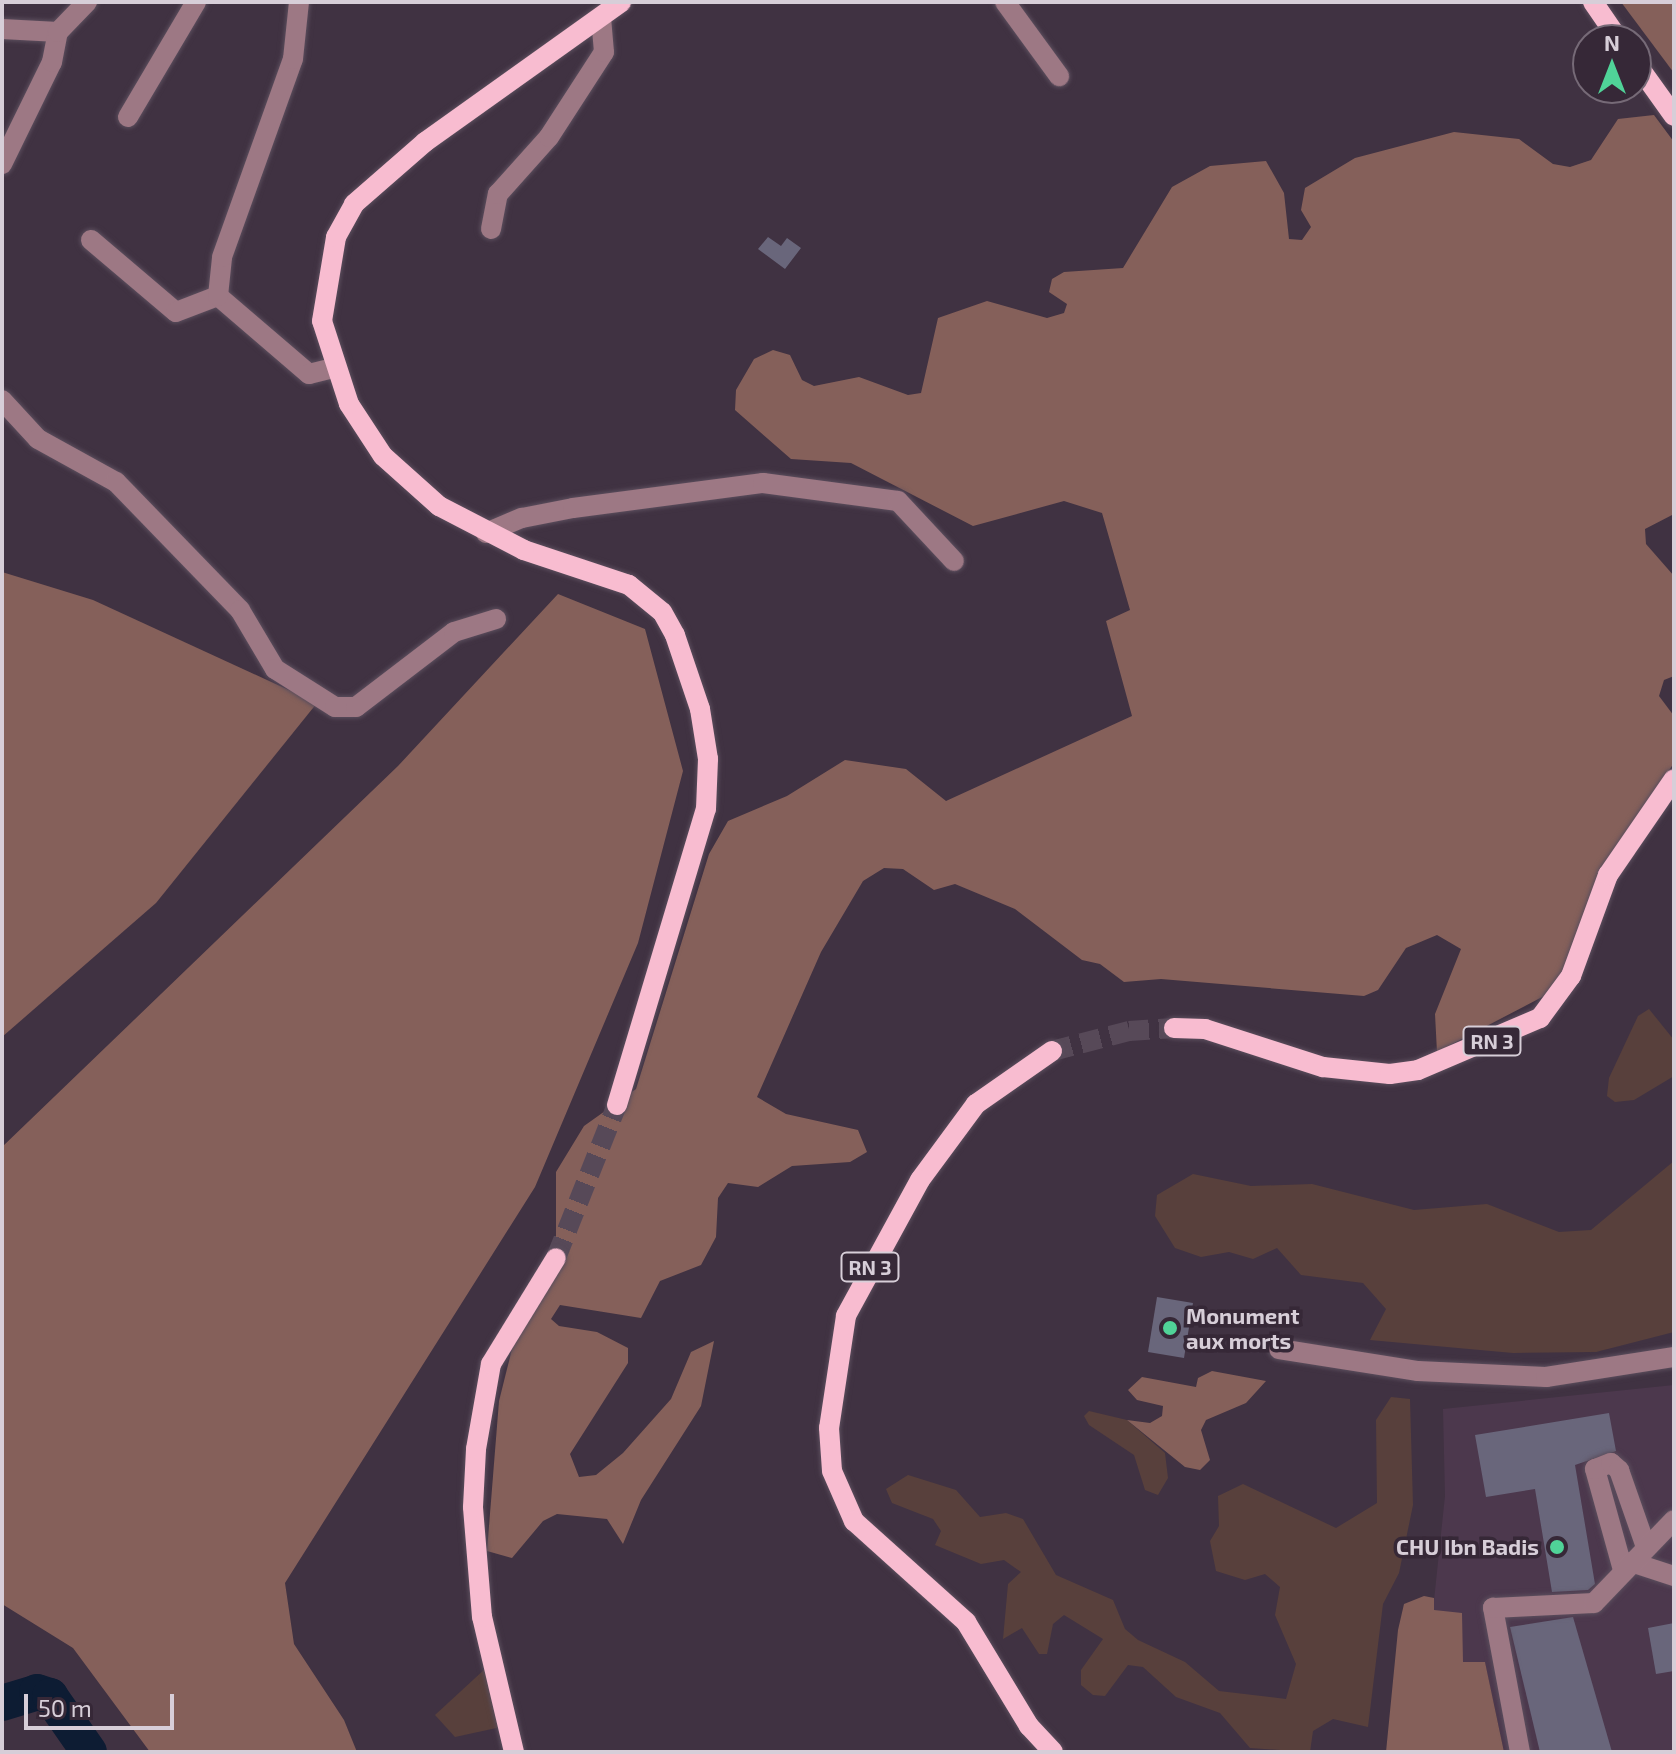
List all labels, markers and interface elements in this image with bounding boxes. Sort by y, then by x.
north arrow [1572,24,1652,104]
text: N [1604,29,1620,55]
road number: RN 3 [1462,1025,1522,1057]
road number: RN 3 [840,1251,900,1283]
place label: Monument aux morts [1186,1302,1299,1354]
marker: Monument aux morts [1161,1319,1179,1337]
place label: CHU Ibn Badis [1396,1534,1539,1560]
marker: CHU Ibn Badis [1546,1536,1568,1558]
scale bar [28,1678,178,1728]
text: 50 m [38,1693,92,1722]

